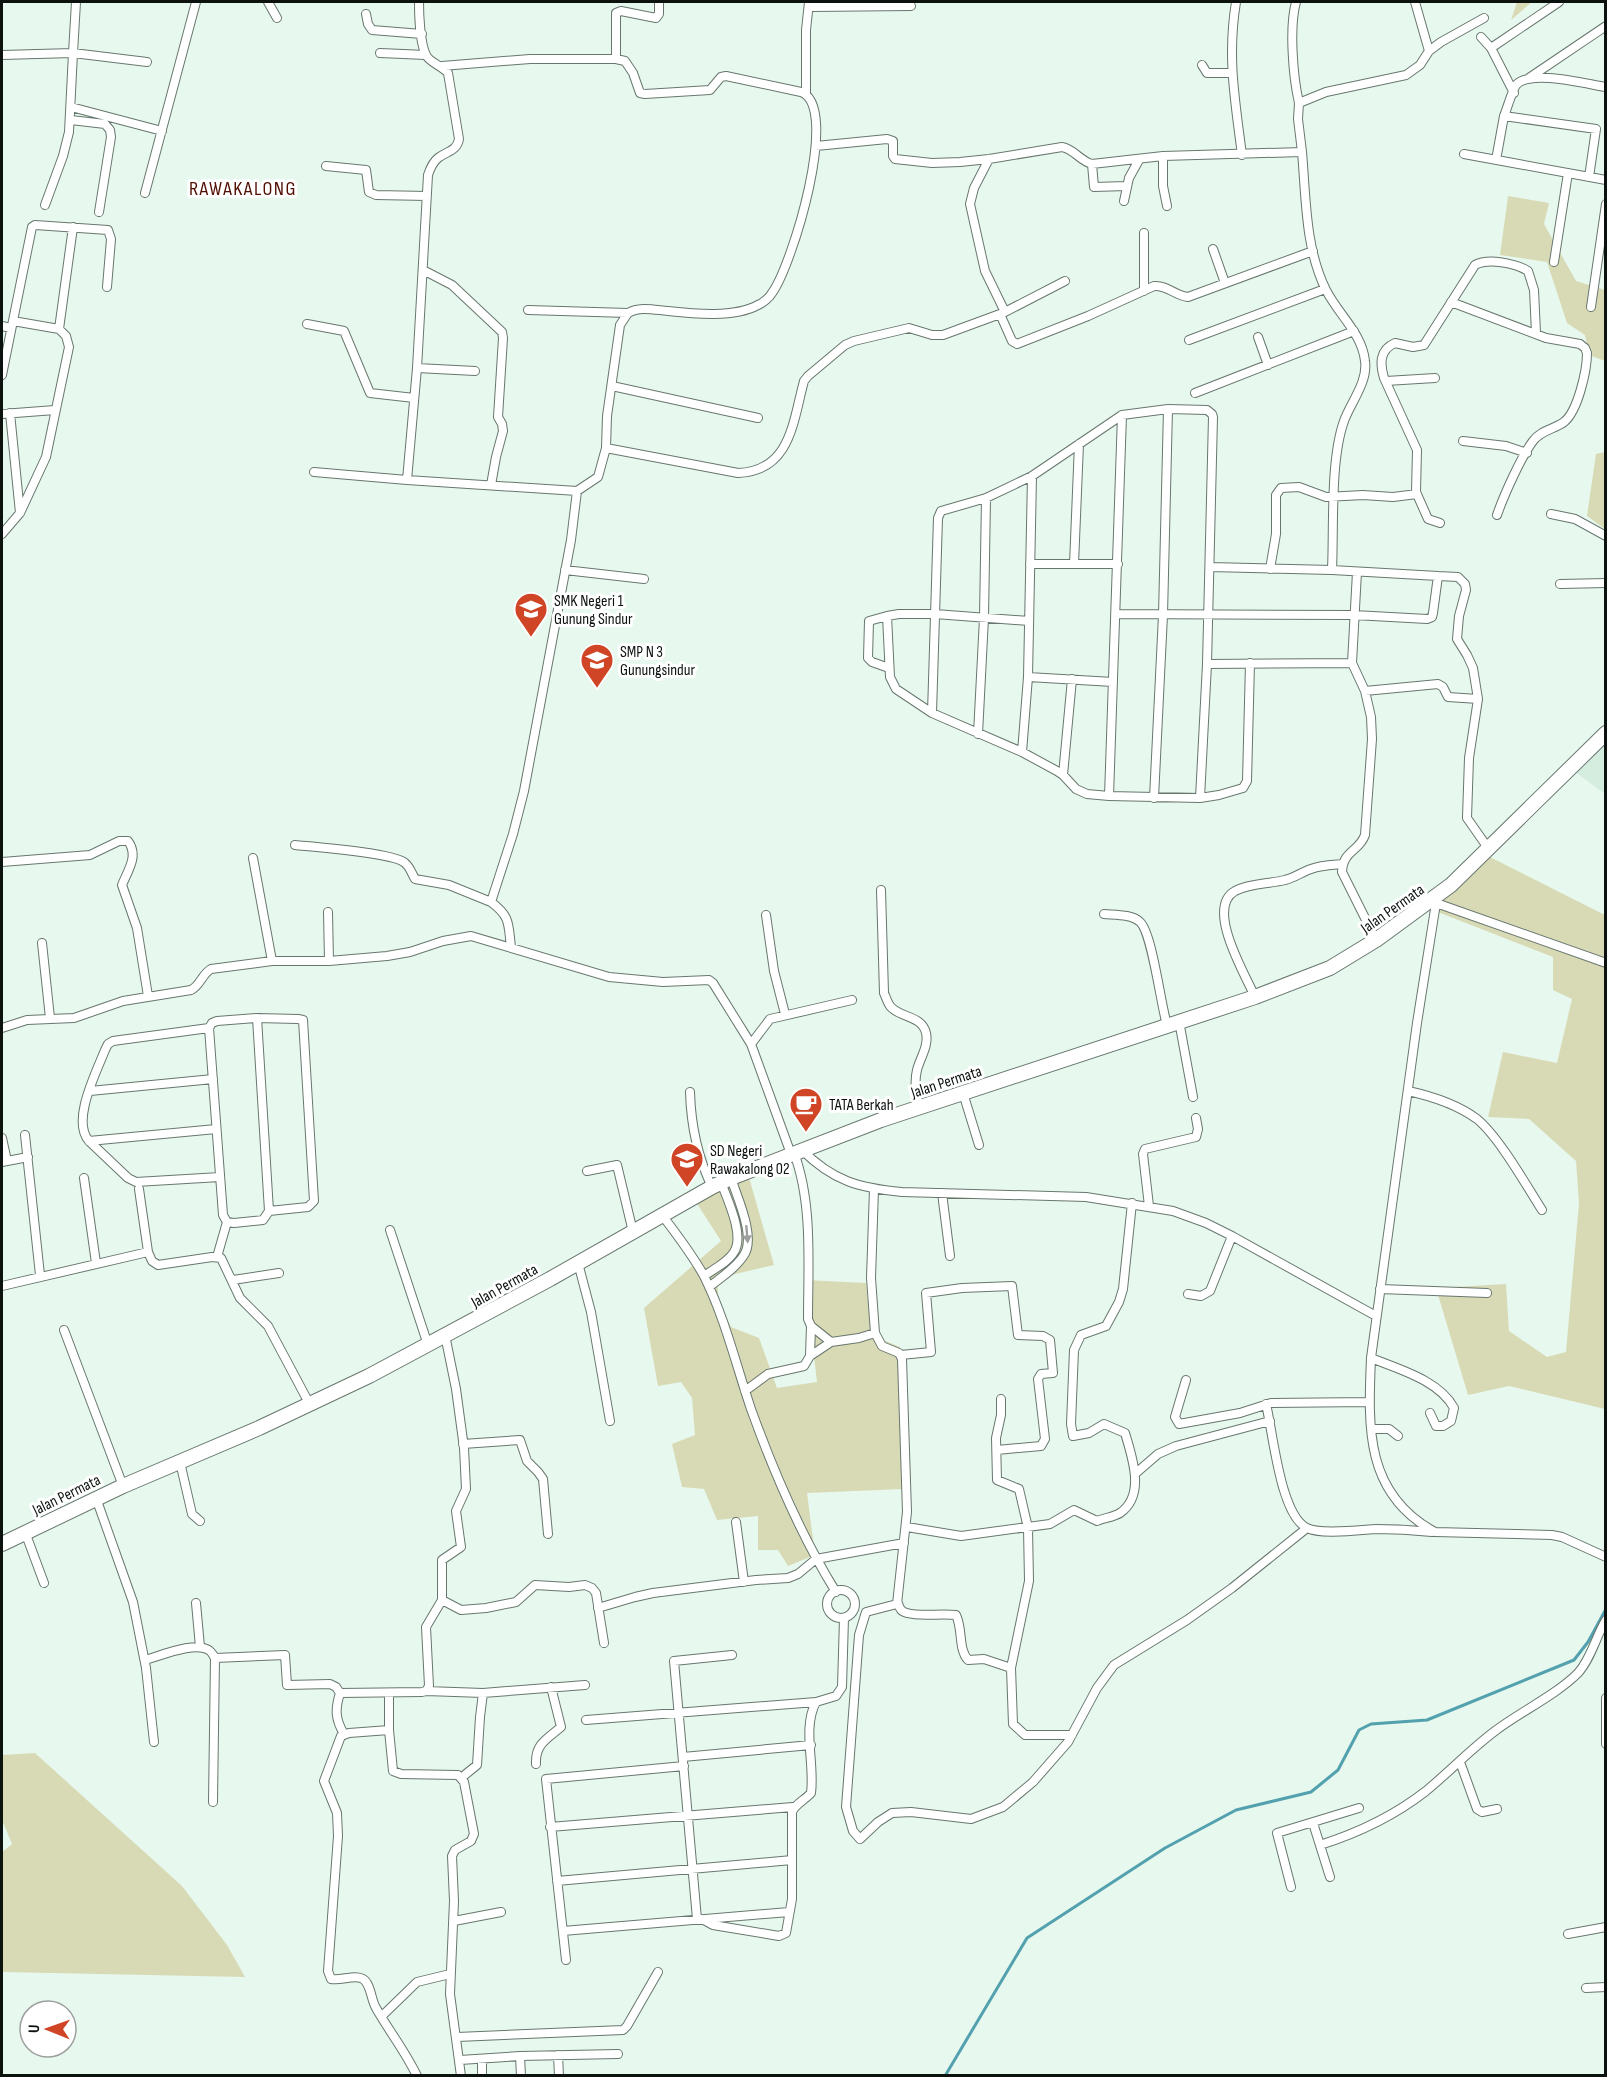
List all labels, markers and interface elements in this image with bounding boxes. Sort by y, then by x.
district label: RAWAKALONG [189,177,297,201]
school or university icon: SMK Negeri 1 Gunung Sindur [513,591,549,638]
place label: SMK Negeri 1 Gunung Sindur [554,592,633,629]
school or university icon: SMP N 3 Gunungsindur [579,642,615,689]
place label: SMP N 3 Gunungsindur [620,643,695,680]
street label: Jalan Permata [1357,880,1428,939]
street label: Jalan Permata [908,1062,984,1103]
cafe icon: TATA Berkah [788,1086,824,1133]
place label: TATA Berkah [829,1096,894,1115]
school or university icon: SD Negeri Rawakalong 02 [669,1141,705,1188]
place label: SD Negeri Rawakalong 02 [710,1142,790,1179]
one-way arrow [742,1224,752,1243]
street label: Jalan Permata [467,1260,541,1313]
street label: Jalan Permata [29,1471,104,1520]
north arrow [18,1999,78,2059]
text: U [25,2024,44,2033]

